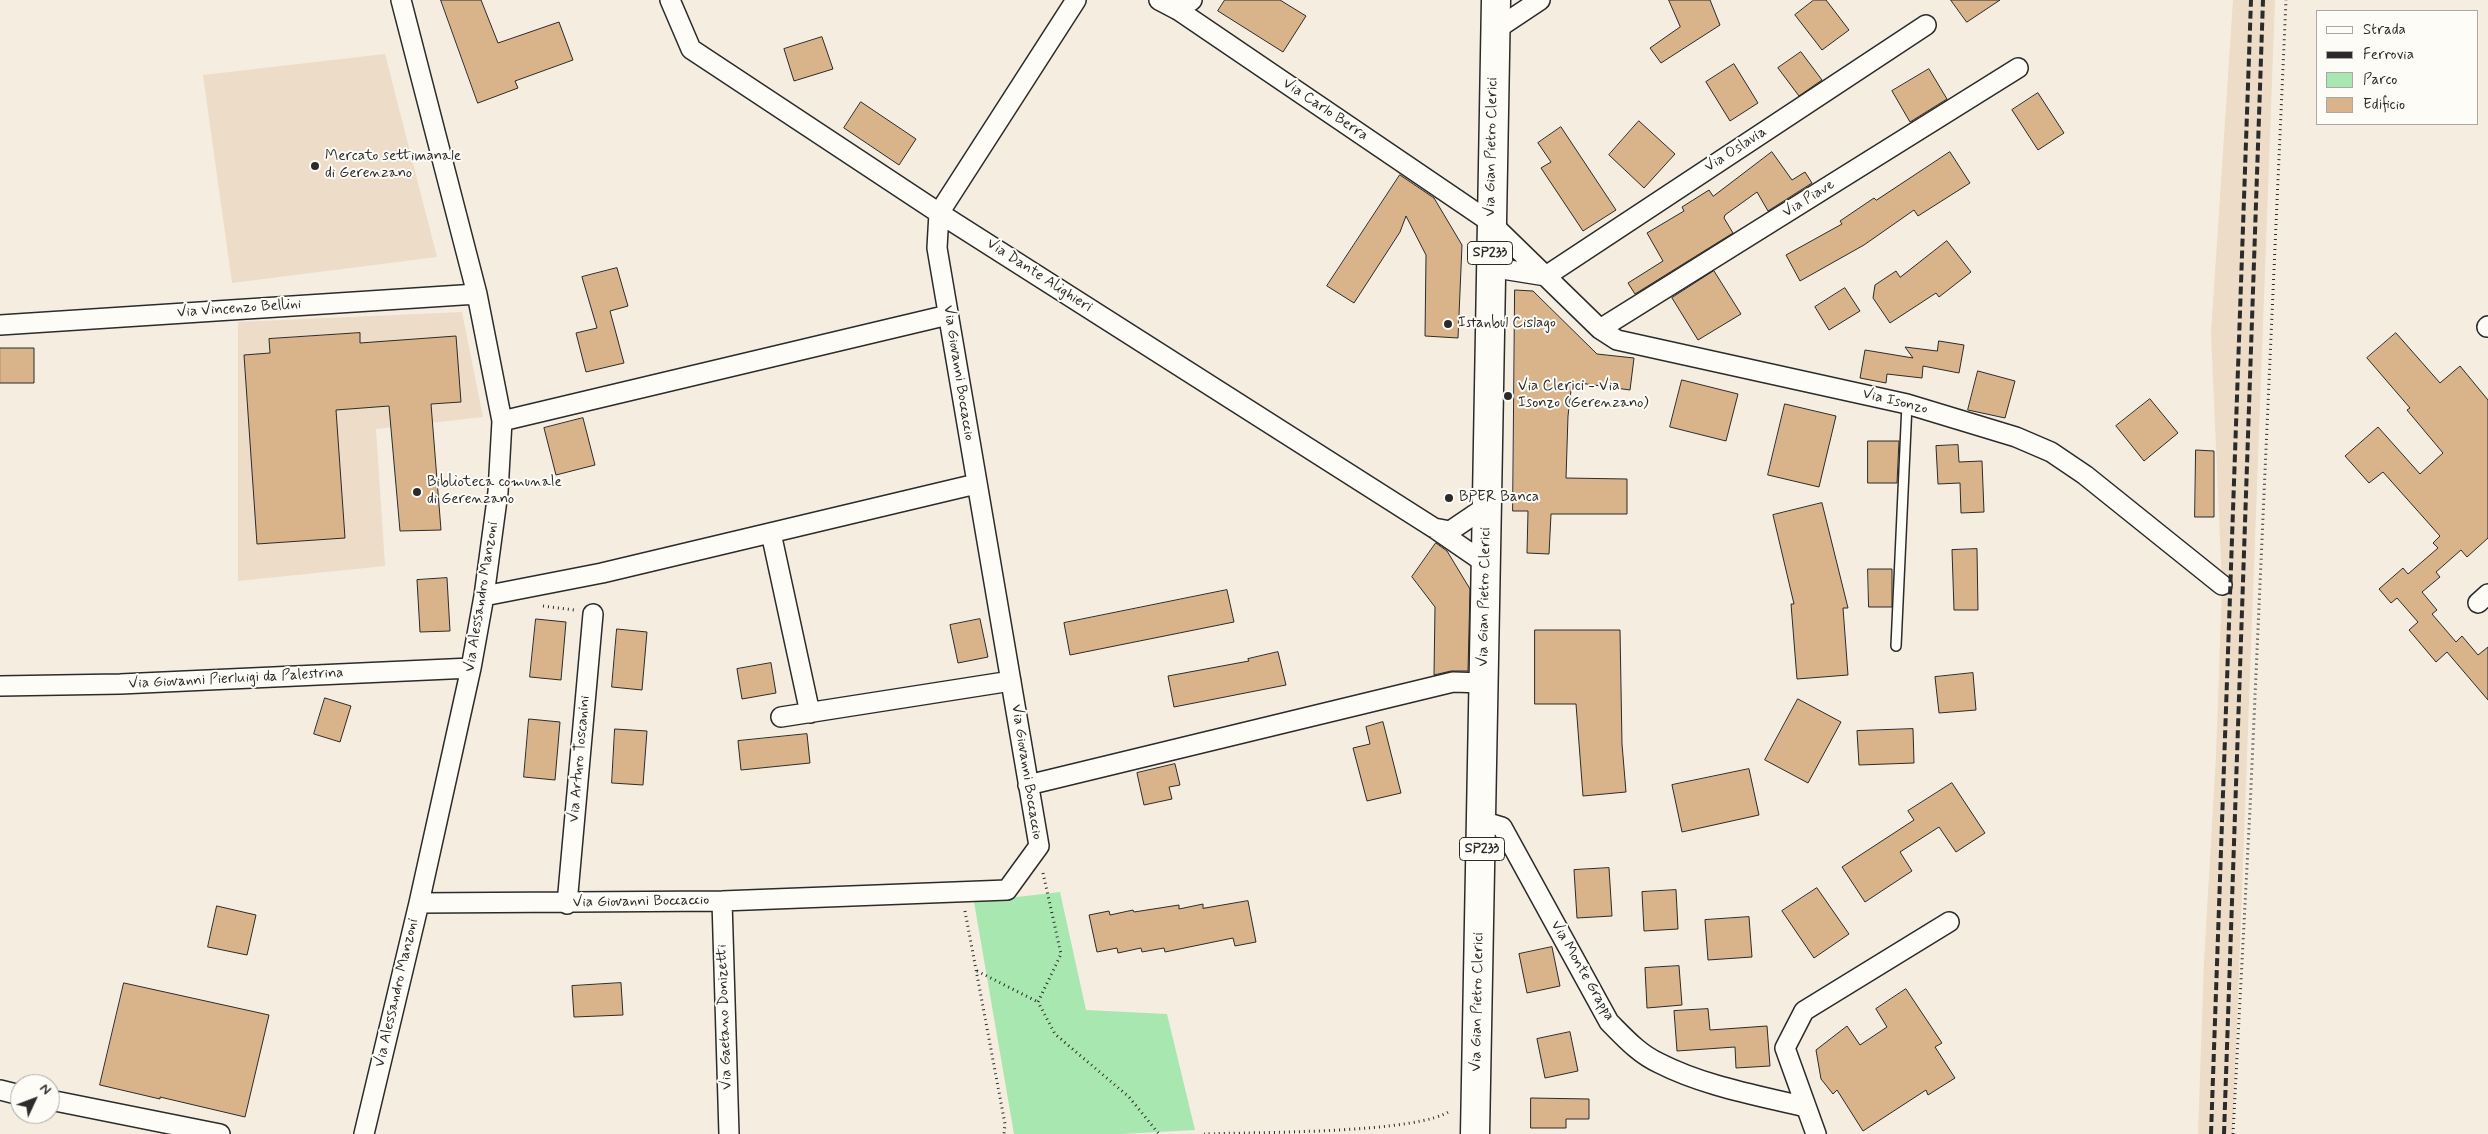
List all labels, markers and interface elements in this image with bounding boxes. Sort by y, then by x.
legend [2316,10,2478,125]
text: Strada [2363,20,2406,40]
text: Ferrovia [2363,45,2414,65]
text: Parco [2363,70,2397,90]
street label: Via Carlo Berra [1279,75,1371,145]
street label: Via Gian Pietro Clerici [1482,77,1502,217]
text: Edificio [2363,95,2405,115]
street label: Via Oslavia [1702,123,1770,177]
place label: Mercato settimanale di Gerenzano [325,148,461,183]
marker: Mercato settimanale di Gerenzano [309,160,321,172]
street label: Via Piave [1780,176,1838,222]
street label: Via Dante Alighieri [983,235,1095,317]
road number: SP233 [1468,242,1512,264]
street label: Via Vincenzo Bellini [176,296,302,322]
street label: Via Giovanni Boccaccio [938,304,978,442]
place label: Istanbul Cislago [1458,315,1556,333]
marker: Istanbul Cislago [1442,318,1454,330]
place label: Via Clerici - Via Isonzo (Gerenzano) [1518,378,1649,413]
street label: Via Isonzo [1861,385,1929,419]
marker: Via Clerici - Via Isonzo (Gerenzano) [1502,390,1514,402]
place label: Biblioteca comunale di Gerenzano [427,474,562,509]
marker: Biblioteca comunale di Gerenzano [411,486,423,498]
place label: BPER Banca [1459,489,1539,507]
marker: BPER Banca [1443,492,1455,504]
street label: Via Alessandro Manzoni [461,521,503,673]
street label: Via Gian Pietro Clerici [1475,527,1495,667]
street label: Via Giovanni Pierluigi da Palestrina [128,664,344,694]
street label: Via Arturo Toscanini [565,695,595,823]
street label: Via Giovanni Boccaccio [1006,703,1046,841]
road number: SP233 [1460,838,1504,861]
street label: Via Giovanni Boccaccio [572,892,710,912]
street label: Via Alessandro Manzoni [371,917,423,1069]
street label: Via Monte Grappa [1546,918,1618,1024]
street label: Via Gian Pietro Clerici [1468,932,1488,1072]
street label: Via Gaetano Donizetti [713,944,737,1090]
north arrow [10,1074,60,1124]
text: N [35,1080,55,1099]

